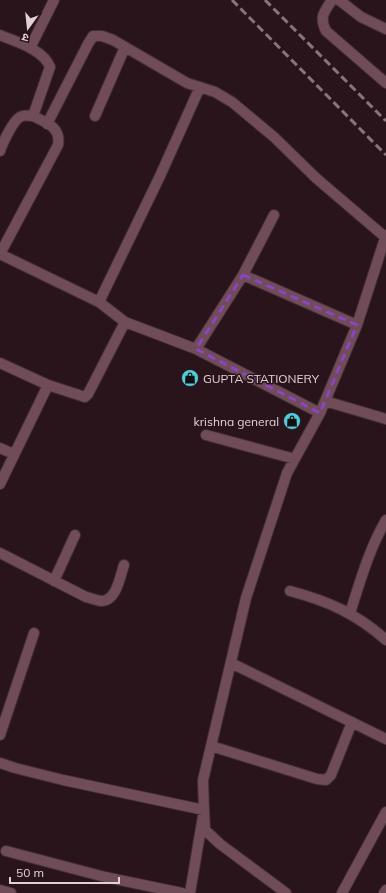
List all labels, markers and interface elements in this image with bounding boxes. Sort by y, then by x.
north arrow [8,8,48,48]
text: उ [20,30,30,45]
shop icon: GUPTA STATIONERY [180,368,200,388]
place label: GUPTA STATIONERY [203,371,320,386]
shop icon: krishna general [282,411,302,431]
place label: krishna general [194,414,279,429]
scale bar [10,859,119,885]
text: 50 m [16,865,44,880]

